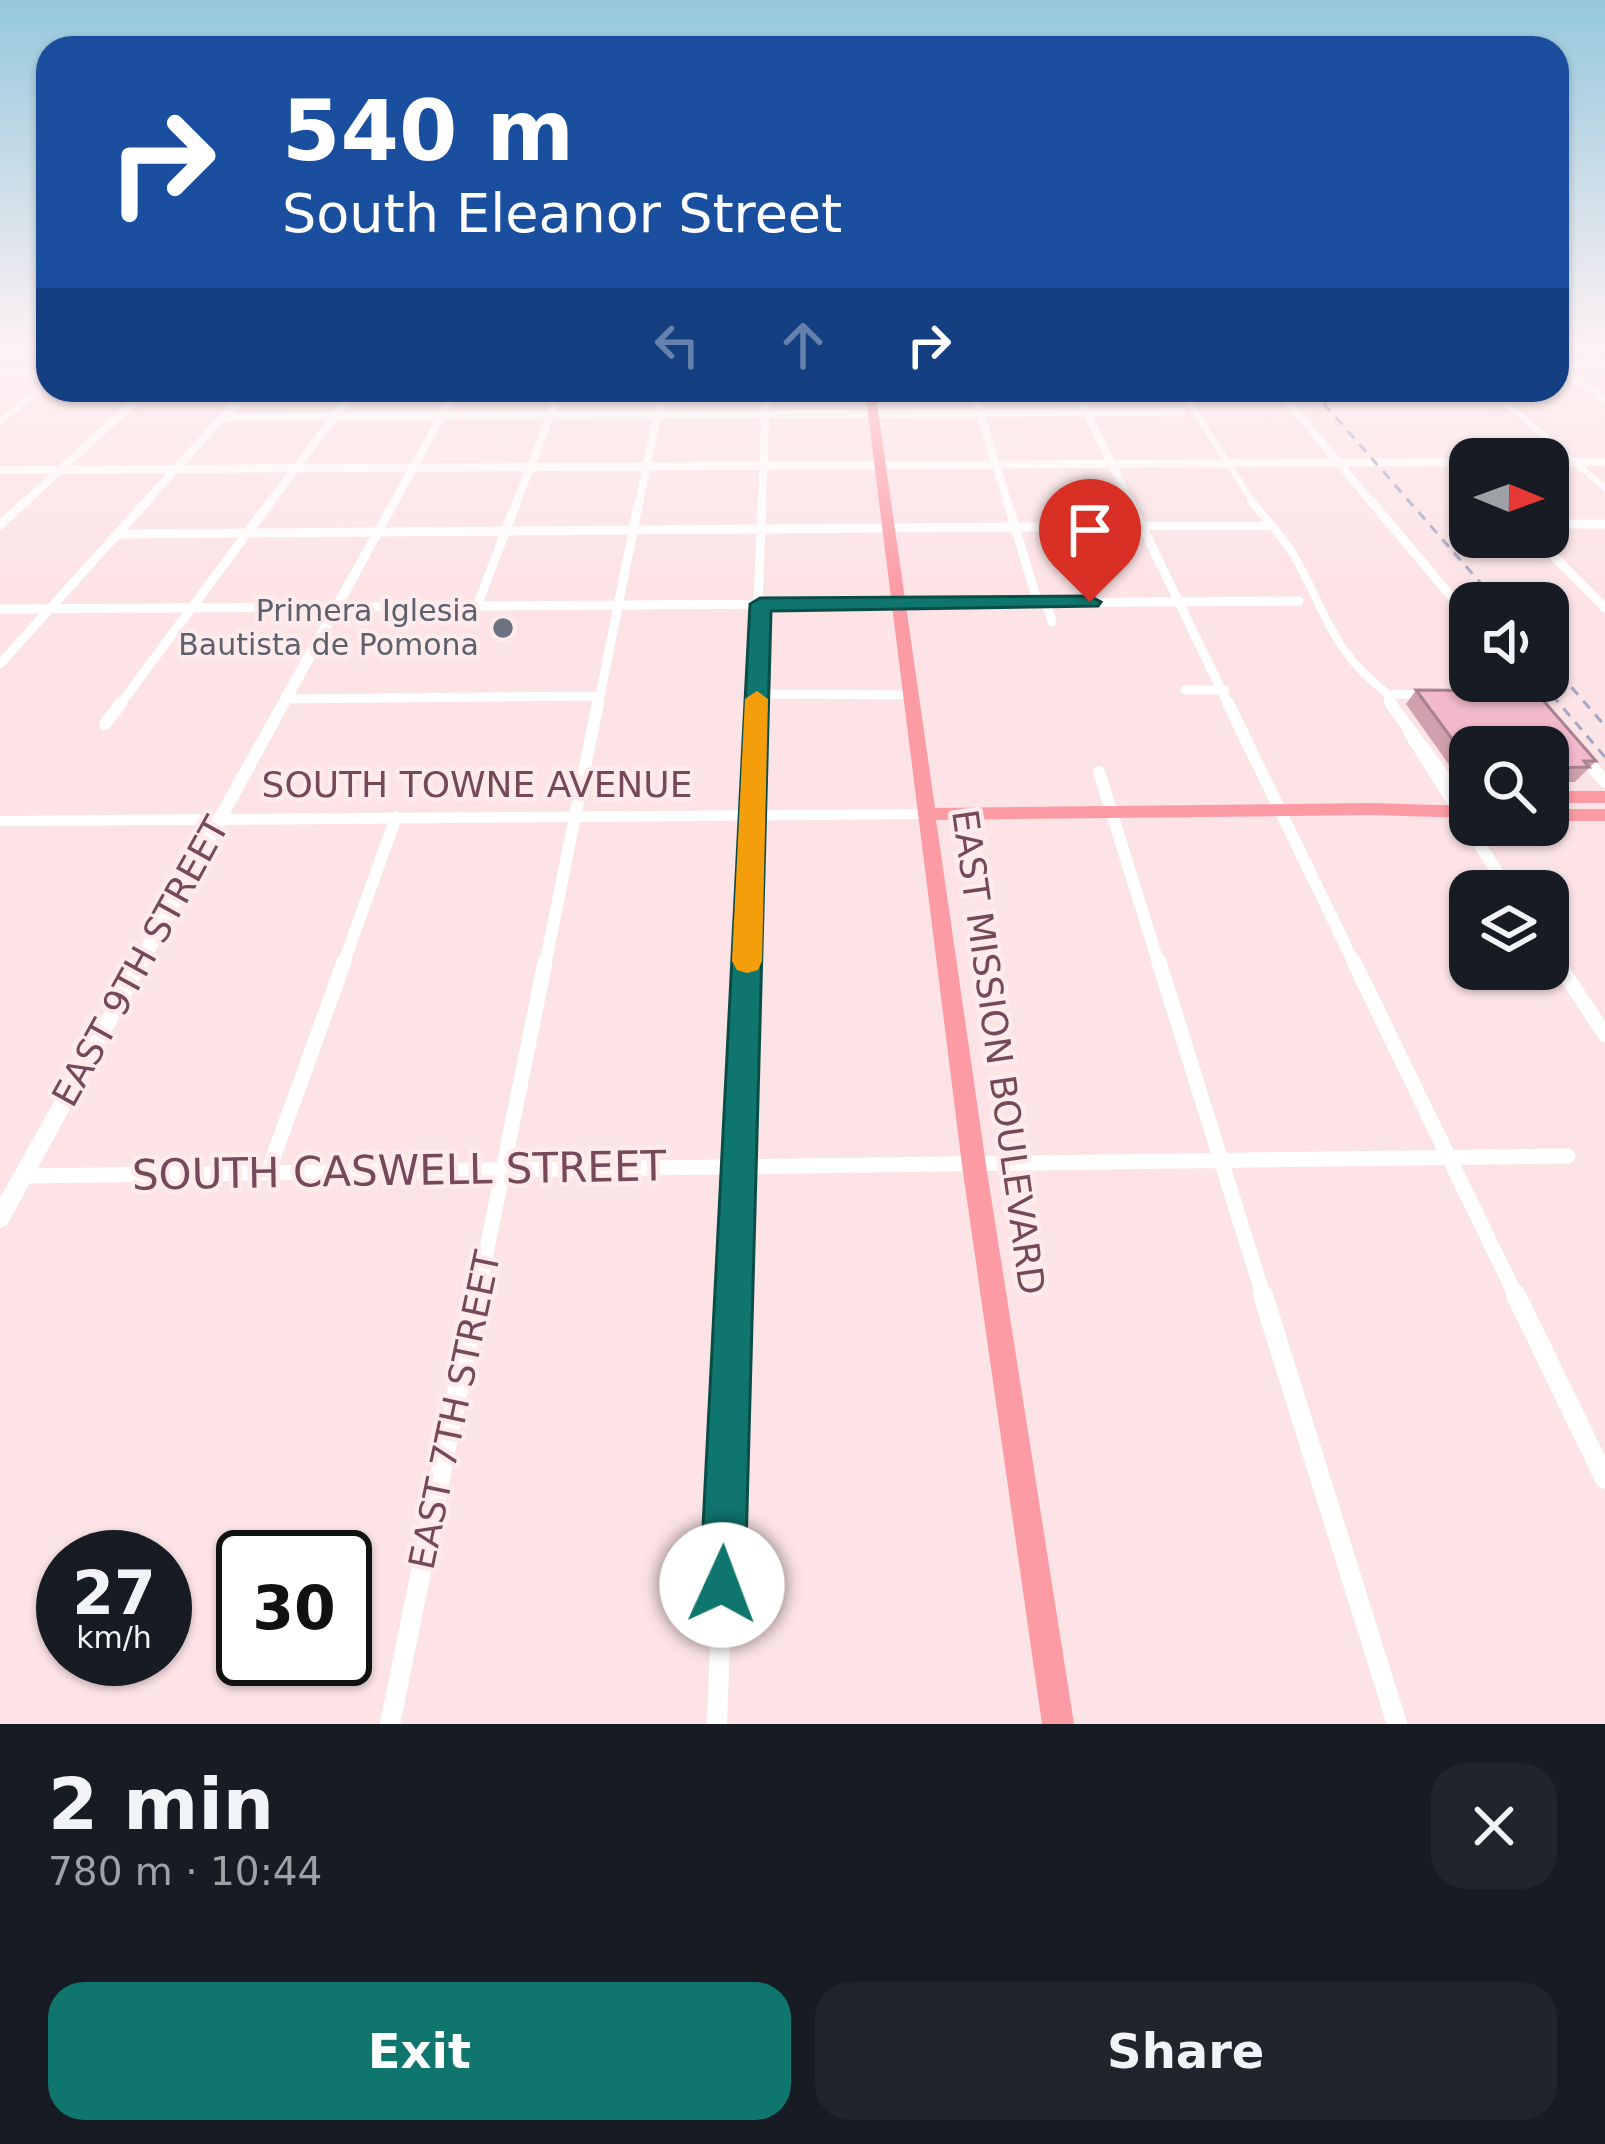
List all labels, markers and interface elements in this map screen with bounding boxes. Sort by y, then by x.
text: 540 m [282,82,574,180]
icon: right [84,84,240,240]
text: South Eleanor Street [282,182,842,245]
icon: left [644,312,710,378]
icon: ahead [770,312,836,378]
icon: right [896,312,962,378]
north arrow [1449,438,1569,558]
map controls [1449,438,1569,990]
pin [1039,479,1141,602]
icon: arrive [1057,497,1123,563]
button: sound [1449,582,1569,702]
place label: Primera Iglesia Bautista de Pomona [178,593,479,662]
marker: Primera Iglesia Bautista de Pomona [490,615,516,641]
button: search [1449,726,1569,846]
street label: SOUTH TOWNE AVENUE [262,764,692,805]
street label: EAST MISSION BOULEVARD [944,807,1053,1297]
street label: EAST 9TH STREET [44,809,237,1113]
button: layers [1449,870,1569,990]
street label: SOUTH CASWELL STREET [132,1141,667,1200]
street label: EAST 7TH STREET [401,1246,508,1573]
position arrow [659,1522,785,1648]
speed limit sign: 30 [216,1530,372,1686]
text: 27 [72,1558,156,1628]
text: km/h [76,1620,152,1655]
text: 2 min [48,1762,274,1846]
button: close [1431,1763,1557,1889]
text: 780 m · 10:44 [48,1849,322,1894]
button: Exit [48,1982,791,2120]
button: Share [815,1982,1557,2120]

